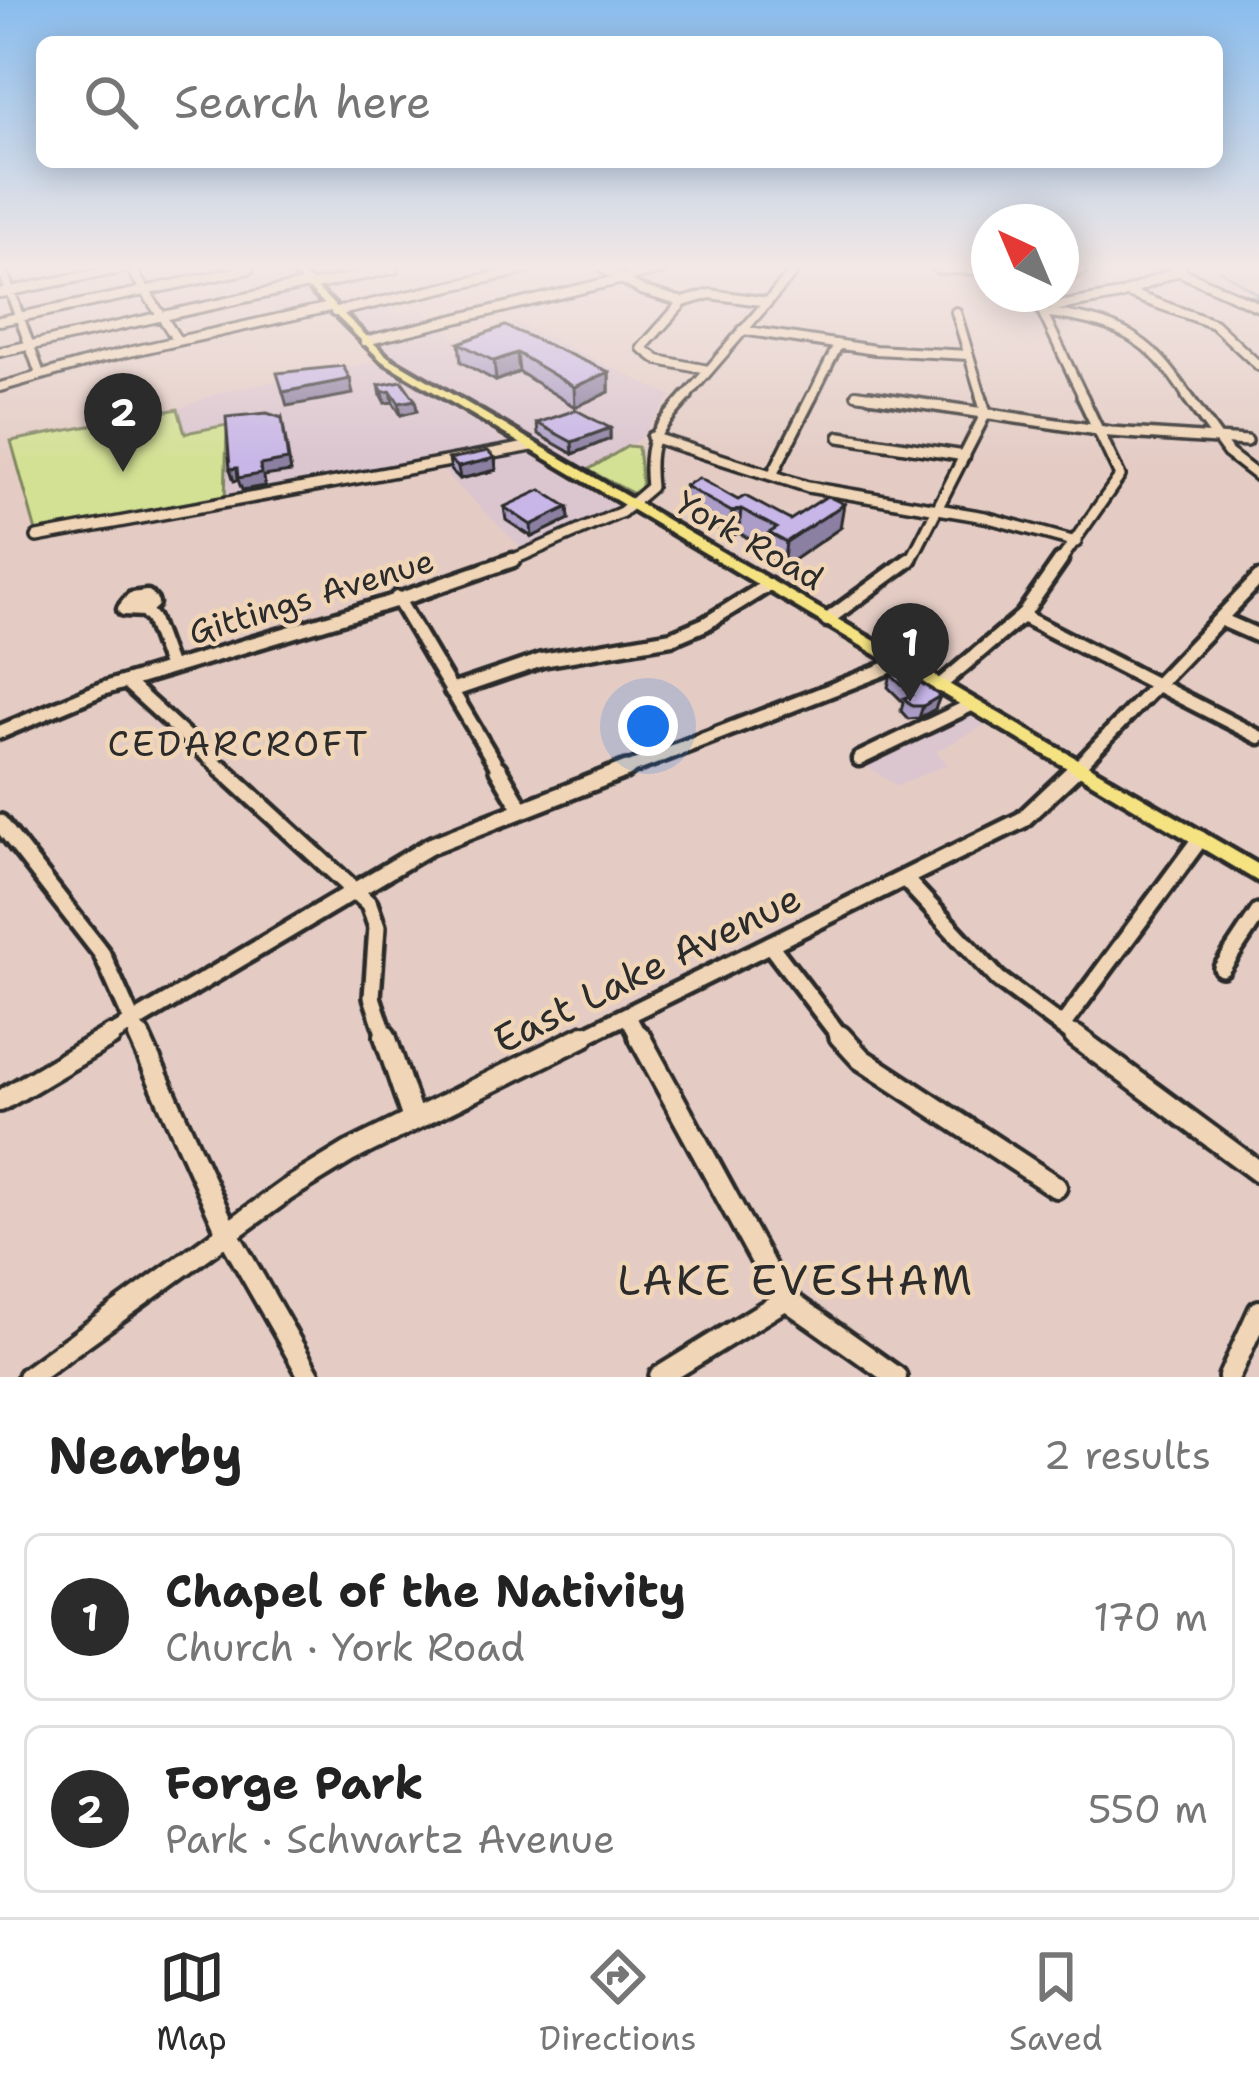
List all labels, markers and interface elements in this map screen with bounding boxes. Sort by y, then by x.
search box [36,36,1223,168]
icon: search [78,69,144,135]
text: Search here [174,72,431,132]
north arrow [971,204,1079,312]
pin: 2 [84,373,162,472]
street label: York Road [668,480,832,601]
street label: Gittings Avenue [183,538,439,655]
pin: 1 [871,603,949,702]
your location [618,696,678,756]
district label: CEDARCROFT [107,719,371,768]
street label: East Lake Avenue [485,871,809,1065]
district label: LAKE EVESHAM [617,1252,975,1308]
text: Nearby [48,1421,243,1489]
text: 2 results [1044,1429,1211,1481]
text: Chapel of the Nativity [165,1561,686,1621]
text: 1 [81,1591,99,1643]
text: 170 m [1093,1591,1208,1643]
text: Church · York Road [165,1621,525,1673]
text: Forge Park [165,1753,423,1813]
text: 2 [76,1783,104,1835]
text: 550 m [1088,1783,1208,1835]
text: Park · Schwartz Avenue [165,1813,615,1865]
tab: Map [156,1944,227,2061]
tab: Directions [539,1944,697,2061]
tab: Saved [1009,1944,1103,2061]

